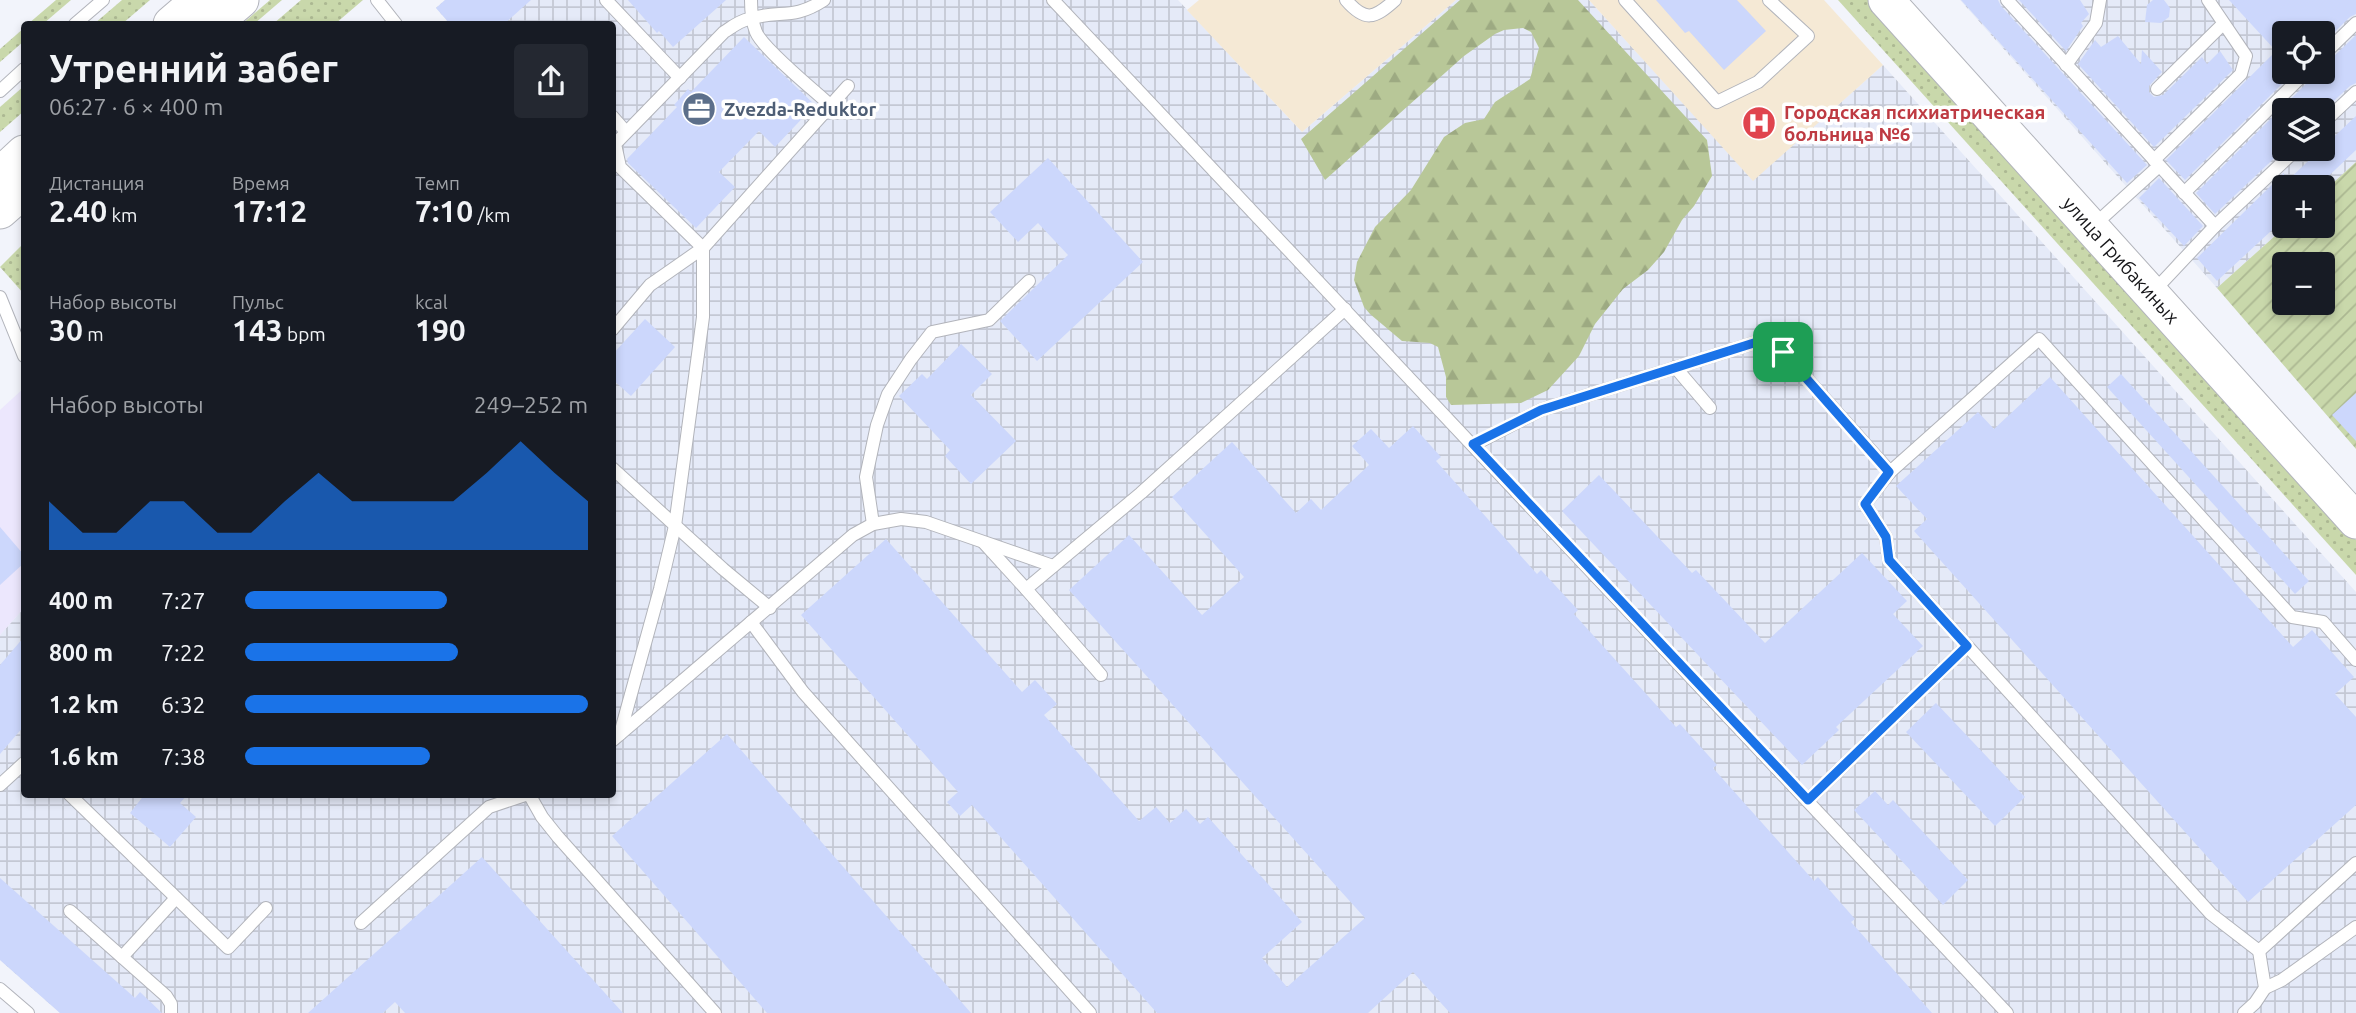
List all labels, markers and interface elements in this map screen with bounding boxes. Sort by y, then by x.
map controls [2272,21,2335,315]
button: locate [2272,21,2335,84]
button: share [514,44,588,118]
text: Утренний забег [49,47,338,89]
office icon: Zvezda-Reduktor [680,90,718,128]
text: 06:27 · 6 × 400 m [49,94,223,119]
place label: Zvezda-Reduktor [724,98,877,120]
button: layers [2272,98,2335,161]
place label: Городская психиатрическая больница №6 [1784,101,2045,145]
hospital icon: Городская психиатрическая больница №6 [1740,104,1778,142]
text: Дистанция [49,172,144,194]
text: Время [232,172,290,194]
text: Темп [415,172,460,194]
button: + [2272,175,2335,238]
street label: улица Грибакиных [2058,192,2184,328]
text: 2.40 [49,194,107,228]
text: 17:12 [232,194,307,228]
text: 7:10 [415,194,473,228]
text: km [107,204,137,226]
text: /km [473,204,511,226]
button: − [2272,252,2335,315]
text: Набор высоты [49,291,177,313]
text: Пульс [232,291,284,313]
text: kcal [415,291,448,313]
text: 30 [49,313,83,347]
text: 143 [232,313,283,347]
text: 190 [415,313,466,347]
pin [1753,322,1813,382]
text: m [83,323,104,345]
text: bpm [283,323,326,345]
icon: arrive [1764,333,1802,371]
text: Набор высоты [49,392,204,417]
text: 249–252 m [474,392,588,417]
text: 400 m [49,588,113,613]
text: 7:27 [161,588,206,613]
text: 800 m [49,640,113,665]
text: 7:22 [161,640,206,665]
text: 1.2 km [49,692,119,717]
text: 6:32 [161,692,206,717]
text: 1.6 km [49,744,119,769]
text: 7:38 [161,744,206,769]

